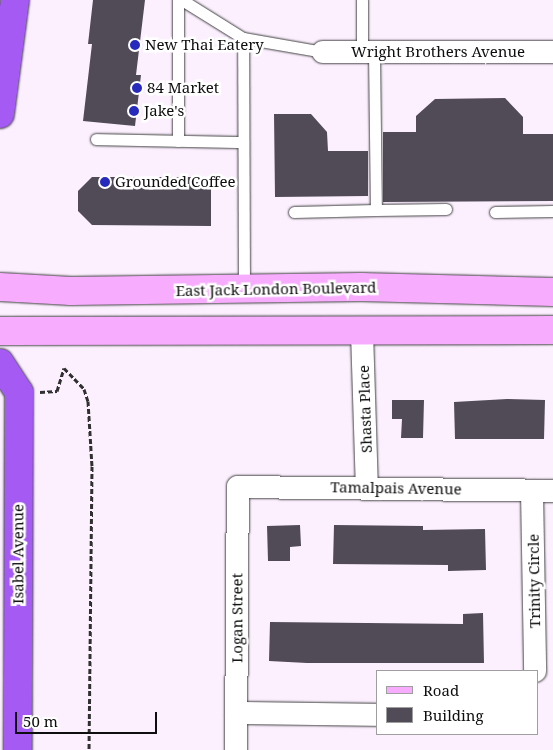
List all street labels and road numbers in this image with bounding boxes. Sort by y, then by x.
street label: Wright Brothers Avenue [351,43,525,61]
street label: East Jack London Boulevard [175,278,377,300]
street label: Shasta Place [354,365,376,453]
street label: Tamalpais Avenue [330,478,462,498]
street label: Isabel Avenue [9,504,27,604]
street label: Trinity Circle [524,534,544,628]
street label: Logan Street [228,573,246,663]

